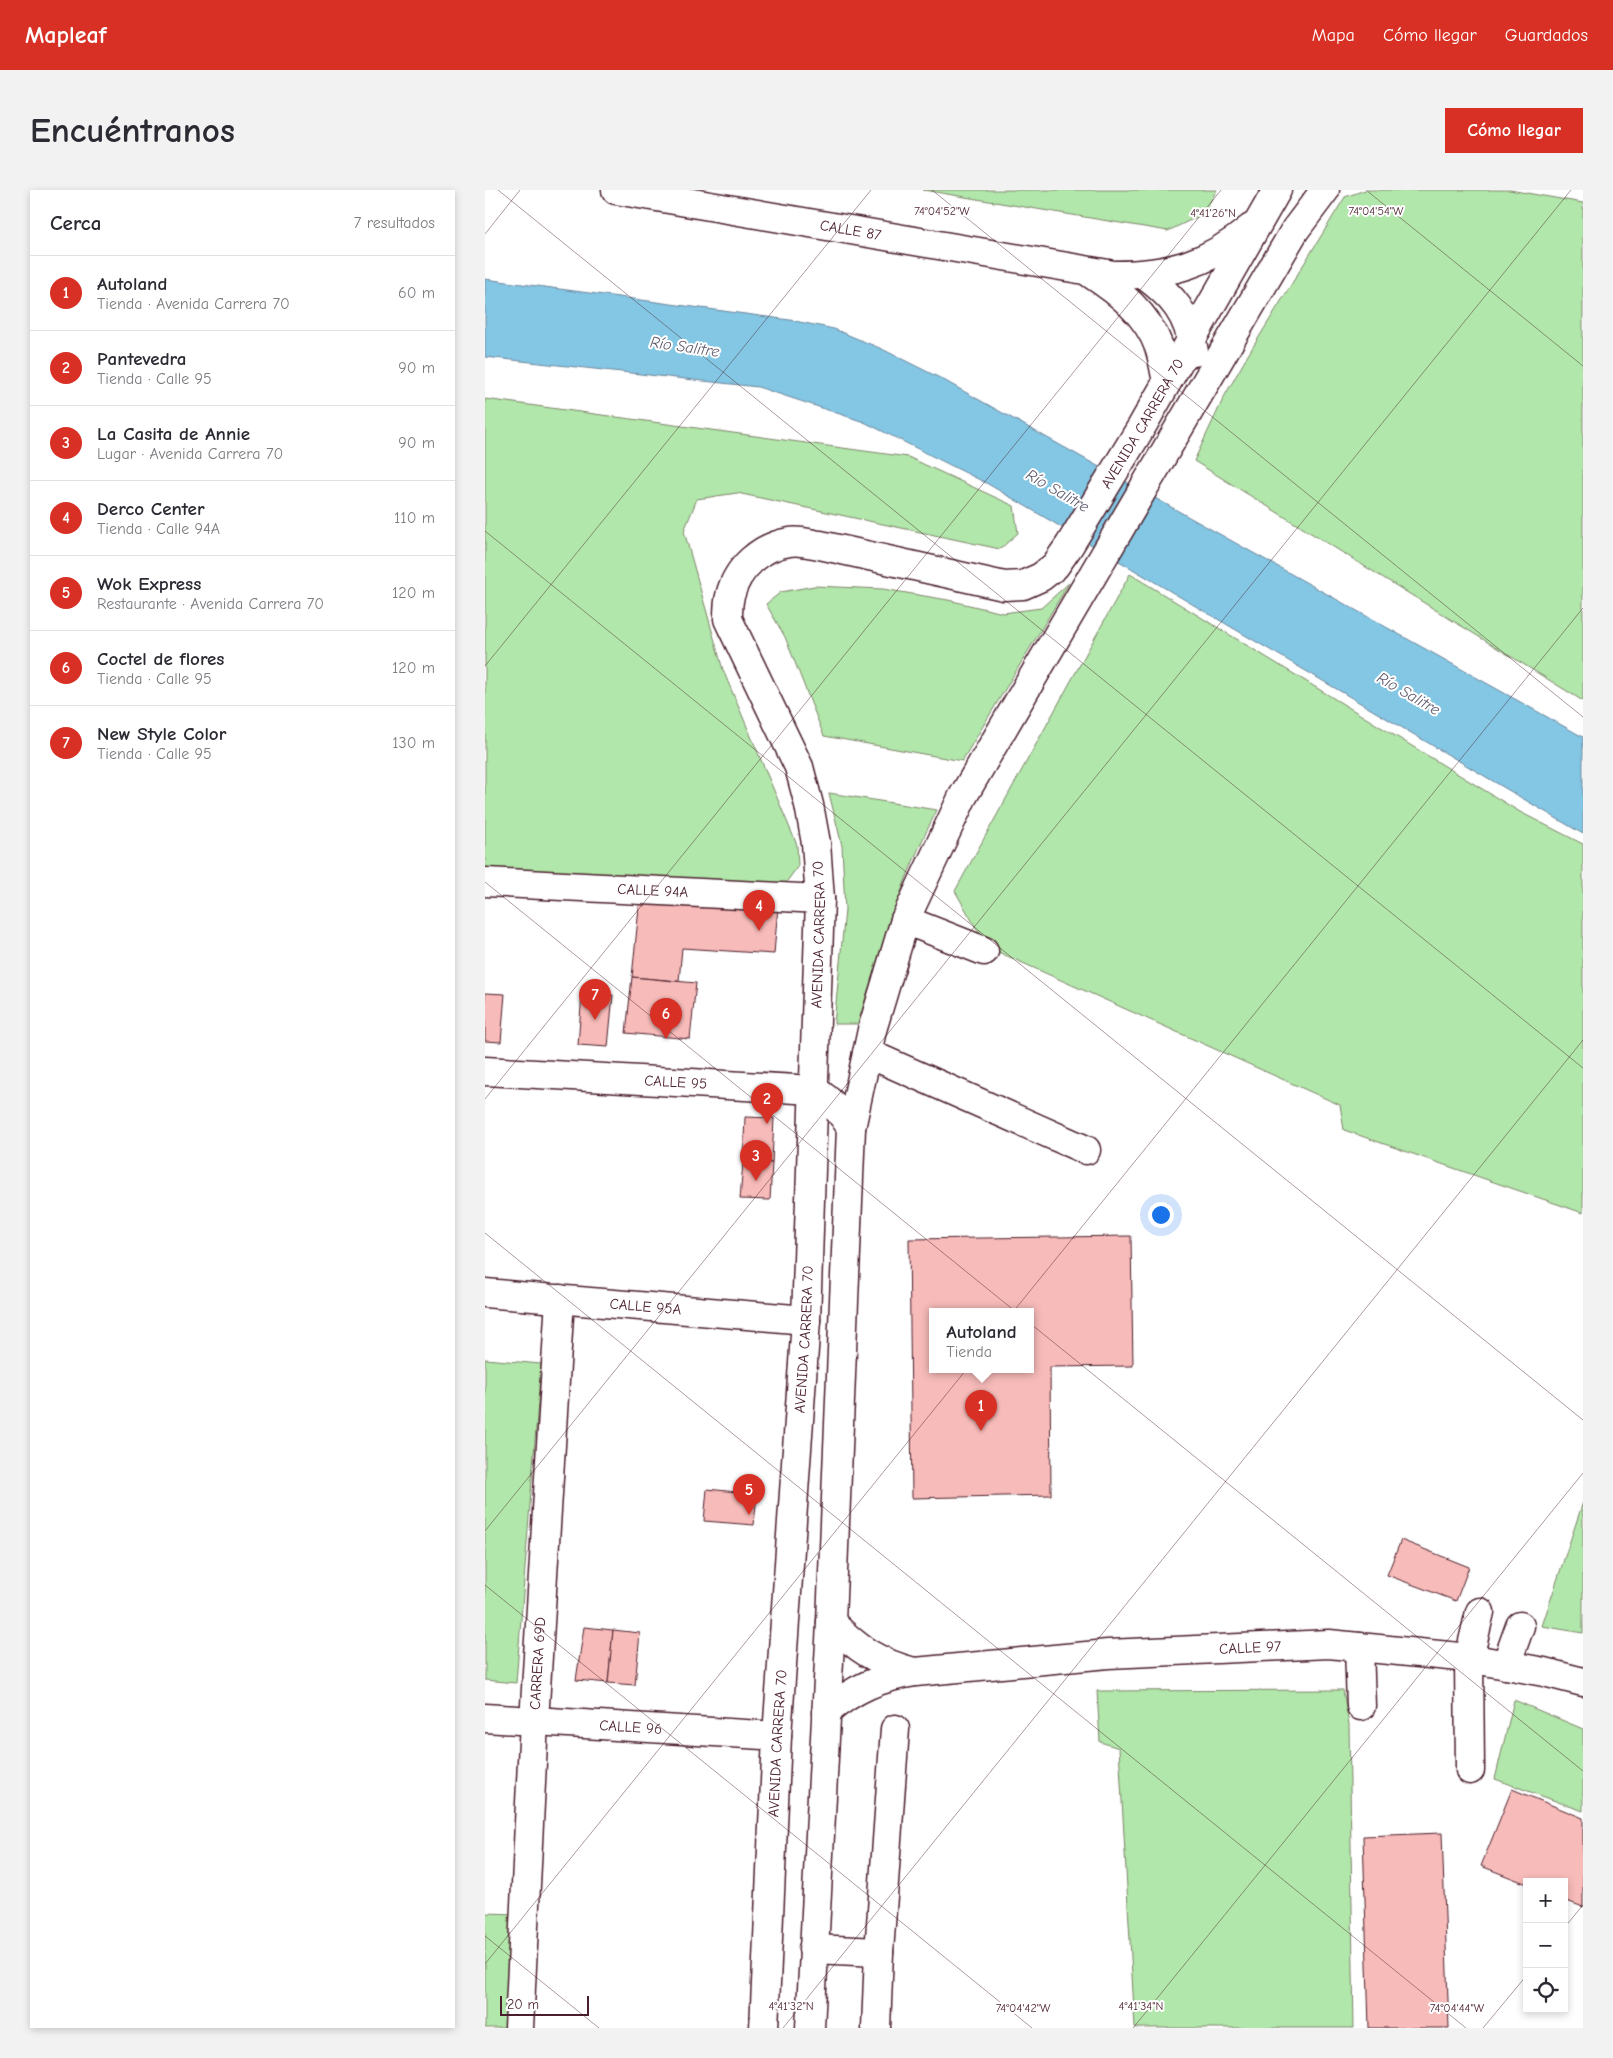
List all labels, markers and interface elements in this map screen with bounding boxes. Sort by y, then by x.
text: Mapleaf [25,21,106,49]
text: Mapa [1312,25,1355,46]
text: Cómo llegar [1383,25,1477,46]
text: Guardados [1505,25,1588,46]
button: Cómo llegar [1445,108,1583,153]
text: Encuéntranos [30,110,235,151]
text: 74°04'52"W [914,204,970,218]
text: 74°04'54"W [1349,204,1404,218]
text: 4°41'26"N [1190,206,1236,220]
text: Cerca [50,211,101,235]
text: 7 resultados [354,214,435,232]
street label: CALLE 87 [819,216,883,244]
text: Autoland [97,273,167,295]
text: 1 [63,284,69,302]
text: 60 m [398,284,435,302]
text: Tienda · Avenida Carrera 70 [97,295,290,313]
water label: Río Salitre [649,333,721,361]
text: Pantevedra [97,348,186,370]
street label: AVENIDA CARRERA 70 [1097,355,1188,492]
text: 2 [62,359,70,377]
text: 90 m [398,359,435,377]
text: Tienda · Calle 95 [97,370,212,388]
text: La Casita de Annie [97,423,250,445]
text: 3 [62,434,70,452]
text: 90 m [398,434,435,452]
text: Lugar · Avenida Carrera 70 [97,445,283,463]
water label: Río Salitre [1023,466,1092,516]
text: Derco Center [97,498,205,520]
text: 4 [62,509,70,527]
text: 110 m [394,509,435,527]
text: Tienda · Calle 94A [97,520,220,538]
text: Wok Express [97,573,201,595]
text: 5 [62,584,70,602]
text: 120 m [392,584,435,602]
text: Restaurante · Avenida Carrera 70 [97,595,324,613]
text: Coctel de flores [97,648,224,670]
text: 6 [62,659,70,677]
text: 120 m [392,659,435,677]
water label: Río Salitre [1374,669,1443,719]
text: Tienda · Calle 95 [97,670,212,688]
text: New Style Color [97,723,226,745]
text: 7 [62,734,70,752]
text: 130 m [392,734,435,752]
text: Tienda · Calle 95 [97,745,212,763]
street label: AVENIDA CARRERA 70 [807,860,829,1009]
street label: CALLE 94A [617,880,689,901]
pin: 4 [743,890,775,931]
pin: 7 [579,979,611,1020]
pin: 6 [650,998,682,1039]
street label: CALLE 95 [644,1071,708,1093]
pin: 2 [751,1083,783,1124]
pin: 3 [740,1140,772,1181]
your location [1148,1202,1174,1228]
street label: AVENIDA CARRERA 70 [791,1265,817,1414]
street label: CALLE 95A [609,1295,682,1318]
popup [929,1308,1034,1373]
text: Autoland [946,1321,1017,1343]
text: Tienda [946,1343,992,1361]
pin: 1 [965,1390,997,1431]
pin: 5 [733,1474,765,1515]
street label: CARRERA 69D [526,1616,549,1711]
street label: CALLE 97 [1219,1637,1281,1658]
street label: AVENIDA CARRERA 70 [764,1669,791,1818]
street label: CALLE 96 [599,1716,663,1738]
map controls [1523,1878,1568,2013]
button: + [1523,1878,1568,1923]
button: − [1523,1923,1568,1968]
button: locate [1523,1968,1568,2013]
scale bar [500,1993,589,2016]
text: 20 m [507,1996,539,2013]
text: 4°41'32"N [768,1999,814,2013]
text: 4°41'34"N [1119,1999,1163,2013]
text: 74°04'42"W [996,2001,1051,2015]
text: 74°04'44"W [1430,2001,1485,2015]

